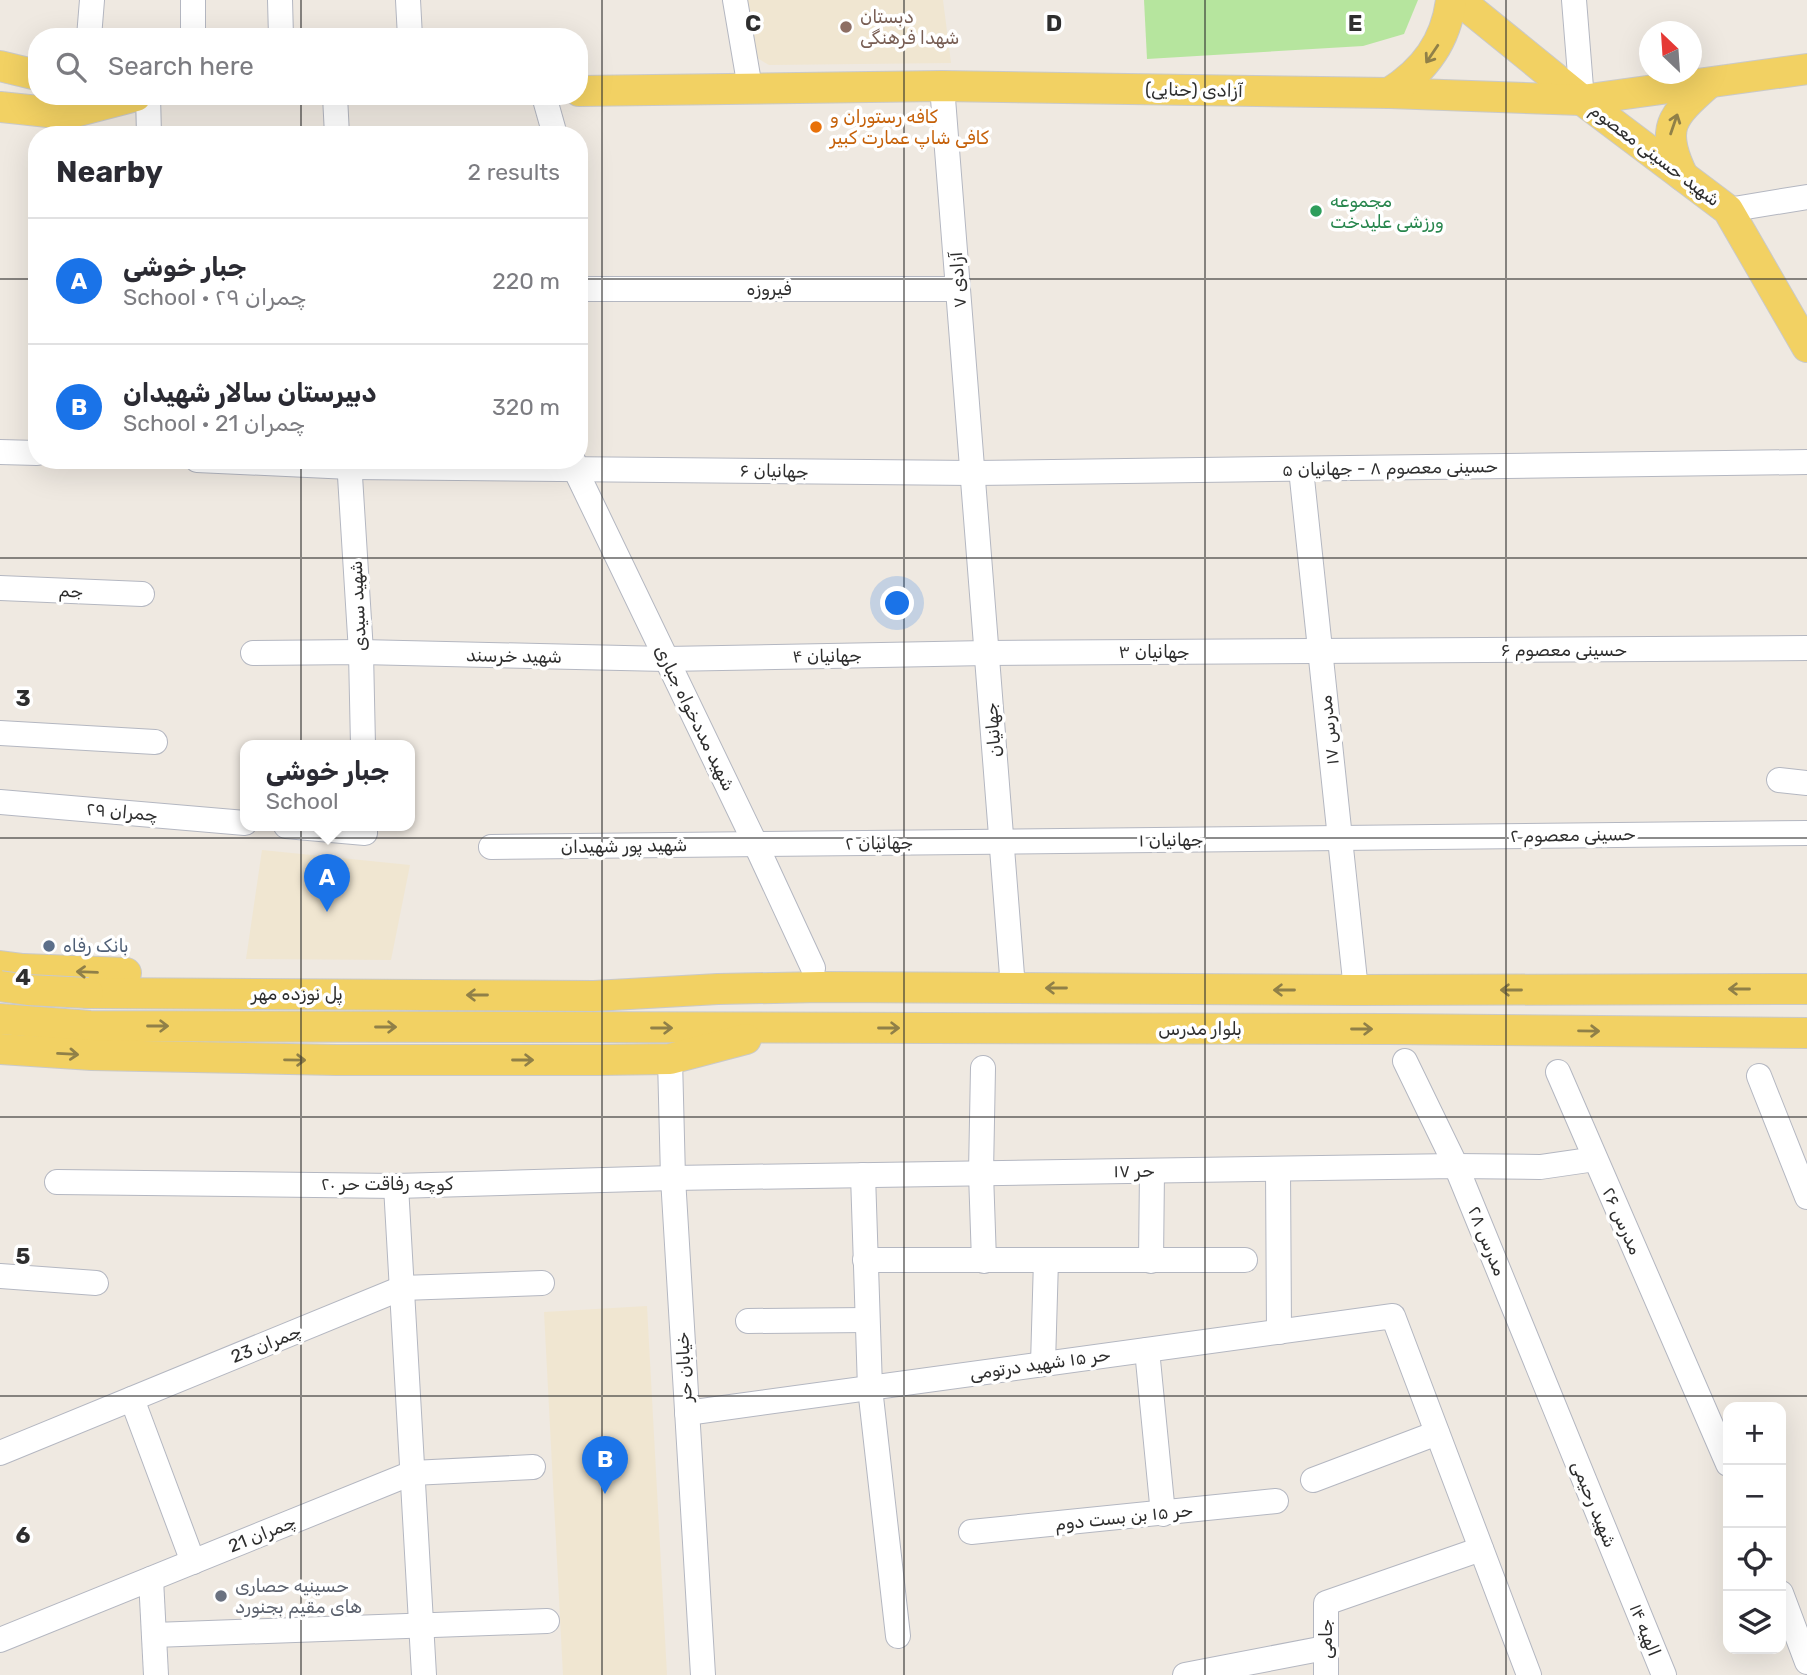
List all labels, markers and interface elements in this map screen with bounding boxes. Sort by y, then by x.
place label: دبستان شهدا فرهنگی [860,6,959,49]
text: C [745,9,761,37]
text: D [1046,9,1062,37]
text: E [1348,9,1362,37]
marker: دبستان شهدا فرهنگی [838,19,854,35]
north arrow [1639,21,1702,84]
search box [28,28,588,105]
one-way arrow [1424,44,1439,63]
icon: search [52,48,90,86]
text: Search here [108,51,254,82]
street label: آزادی (حنایی) [1145,78,1244,102]
street label: شهید حسینی معصوم [1586,99,1724,211]
place label: کافه رستوران و کافی شاپ عمارت کبیر [829,106,989,150]
one-way arrow [1669,114,1681,136]
marker: کافه رستوران و کافی شاپ عمارت کبیر [808,119,824,135]
text: Nearby [56,154,163,190]
text: 2 results [468,158,560,186]
place label: مجموعه ورزشی علیدخت [1330,190,1444,233]
marker: مجموعه ورزشی علیدخت [1308,203,1324,219]
street label: آزادی ۷ [945,250,971,309]
text: جبار خوشی [123,252,247,283]
text: A [71,267,87,295]
text: 220 m [492,267,560,295]
street label: فیروزه [746,278,792,300]
text: School · چمران ۲۹ [123,283,306,311]
text: دبیرستان سالار شهیدان [123,378,376,409]
text: B [71,393,87,421]
text: 320 m [492,393,560,421]
text: School · چمران 21 [123,409,305,437]
street label: حسینی معصوم ۸ - جهانیان ۵ [1282,455,1498,481]
street label: جهانیان ۶ [739,459,809,483]
street label: شهید سیدی [345,560,371,652]
street label: جم [58,579,84,604]
your location [880,586,914,620]
street label: حسینی معصوم ۶ [1501,639,1627,661]
street label: شهید مددخواه جباری [650,641,740,795]
street label: جهانیان ۳ [1119,641,1189,663]
street label: شهید خرسند [466,644,562,668]
street label: جهانیان ۴ [792,644,862,668]
text: 3 [15,684,31,712]
street label: مدرس ۱۷ [1314,694,1344,766]
street label: جهانیان [980,702,1006,758]
popup [240,740,415,831]
text: جبار خوشی [266,756,389,787]
text: School [266,787,339,815]
street label: چمران ۲۹ [85,798,159,826]
street label: حسینی معصوم ۲ [1510,823,1636,847]
street label: جهانیان ۱ [1138,828,1204,852]
street label: جهانیان ۲ [845,831,913,855]
street label: شهید پور شهیدان [560,834,688,859]
pin: A [304,854,350,912]
place label: بانک رفاه [63,935,129,957]
marker: بانک رفاه [41,938,57,954]
text: 4 [15,963,31,991]
one-way arrow [75,966,98,979]
one-way arrow [1045,981,1068,995]
one-way arrow [1728,982,1751,996]
street label: پل نوزده مهر [250,983,343,1006]
one-way arrow [1273,983,1296,997]
one-way arrow [1500,983,1523,997]
one-way arrow [466,988,489,1002]
street label: بلوار مدرس [1158,1018,1242,1040]
one-way arrow [146,1020,169,1033]
one-way arrow [374,1020,397,1034]
one-way arrow [650,1021,673,1035]
one-way arrow [877,1021,900,1035]
one-way arrow [1350,1022,1373,1036]
one-way arrow [1577,1024,1600,1038]
one-way arrow [56,1048,79,1061]
one-way arrow [284,1053,307,1066]
one-way arrow [511,1053,534,1067]
street label: حر ۱۷ [1113,1160,1155,1182]
street label: کوچه رفاقت حر ۲۰ [321,1173,453,1195]
street label: مدرس ۲۶ [1597,1184,1647,1258]
street label: مدرس ۲۸ [1463,1203,1511,1279]
text: 5 [16,1242,31,1270]
street label: چمران 23 [228,1320,304,1368]
street label: خیابان حر [671,1331,697,1404]
street label: حر ۱۵ شهید درتومی [968,1343,1112,1385]
map controls [1723,1402,1786,1654]
button: + [1723,1402,1786,1465]
pin: B [582,1436,628,1494]
street label: شهید رحیمی [1567,1457,1621,1551]
button: − [1723,1465,1786,1528]
street label: حر ۱۵ بن بست دوم [1054,1499,1194,1535]
street label: چمران 21 [225,1511,299,1557]
text: 6 [16,1521,31,1549]
button: locate [1723,1528,1786,1591]
place label: حسینیه حصاری های مقیم بجنورد [235,1575,362,1619]
marker: حسینیه حصاری های مقیم بجنورد [213,1588,229,1604]
button: layers [1723,1591,1786,1654]
street label: الهیه ۱۴ [1625,1601,1665,1659]
street label: جامی [1315,1619,1337,1659]

